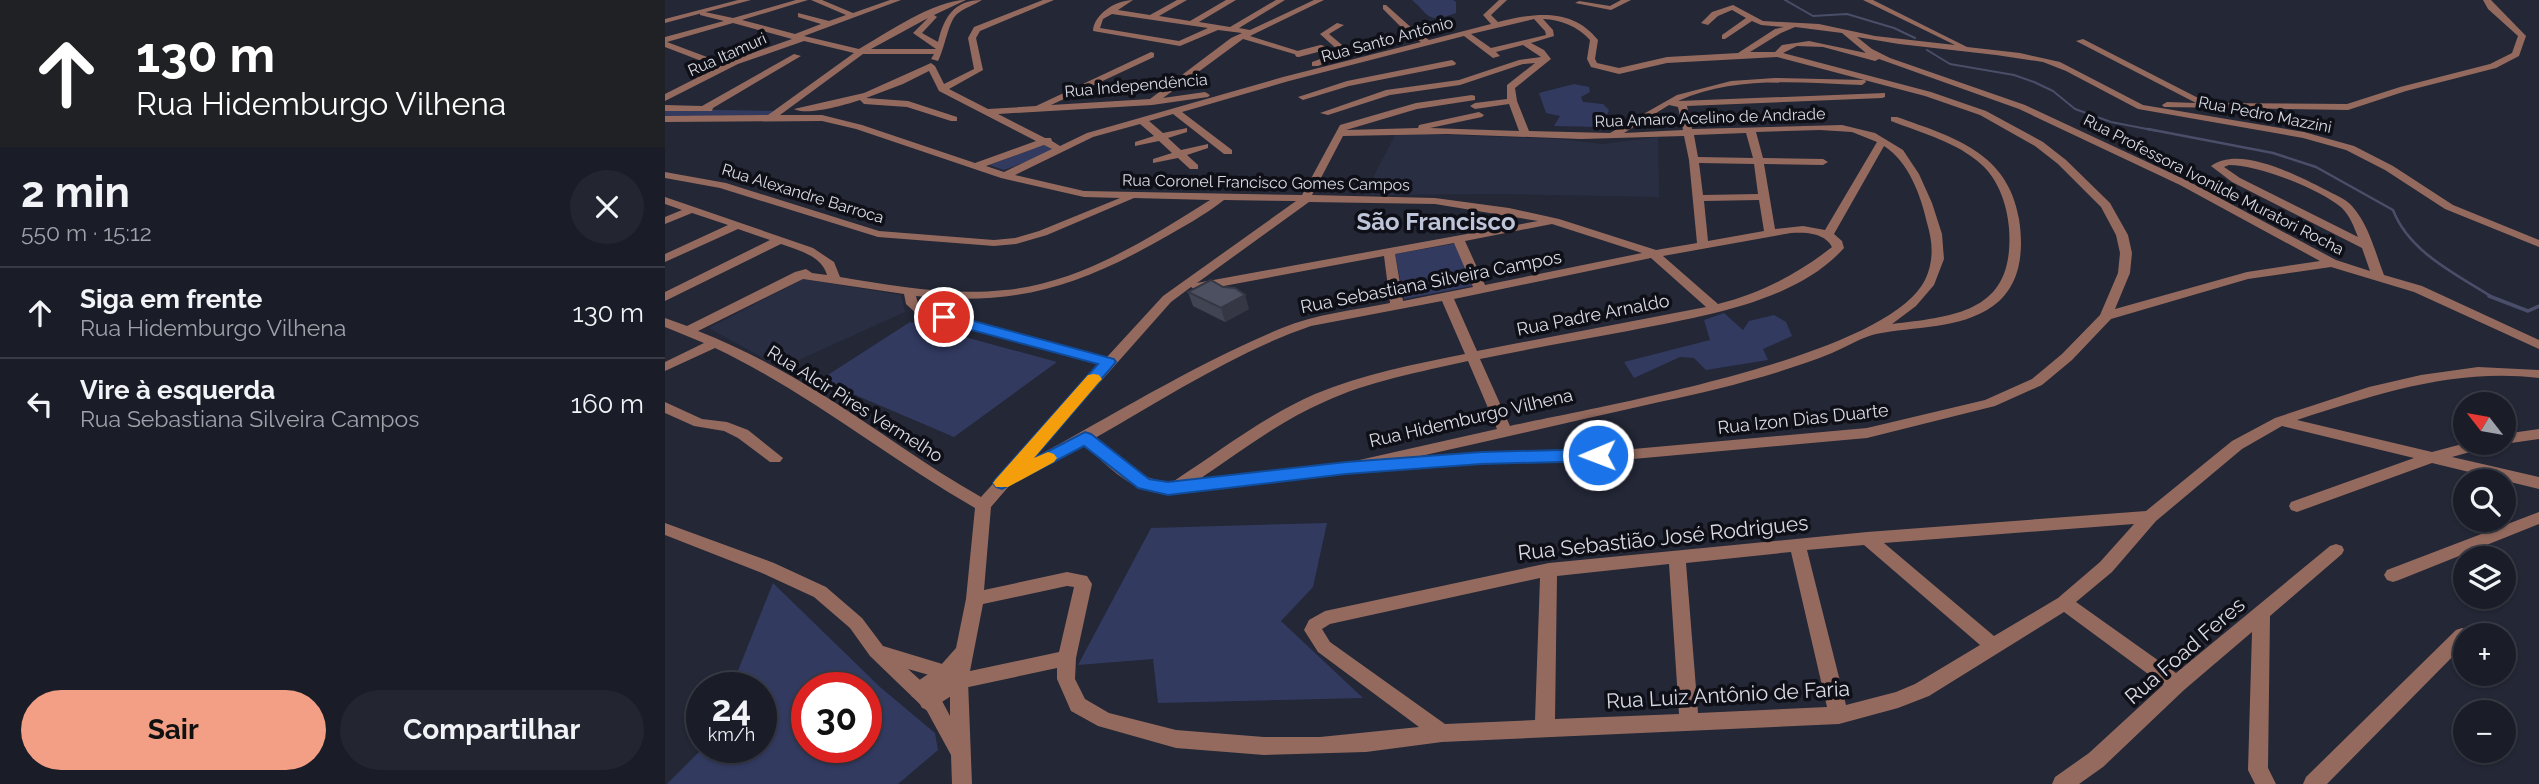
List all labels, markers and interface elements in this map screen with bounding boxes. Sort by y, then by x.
street label: Rua Santo Antônio [1319,13,1455,66]
text: 130 m [136,26,275,83]
icon: ahead [21,28,112,119]
street label: Rua Itamuri [685,29,769,80]
street label: Rua Independência [1064,70,1208,101]
text: Rua Hidemburgo Vilhena [136,85,506,122]
street label: Rua Pedro Mazzini [2197,92,2333,137]
street label: Rua Amaro Acelino de Andrade [1594,104,1826,131]
street label: Rua Professora Ivonilde Muratori Rocha [2080,110,2347,259]
street label: Rua Alexandre Barroca [719,160,886,227]
text: 2 min [21,168,130,217]
button: close [570,170,644,244]
street label: Rua Coronel Francisco Gomes Campos [1122,170,1410,195]
district label: São Francisco [1357,207,1515,236]
text: 550 m · 15:12 [21,219,152,246]
street label: Rua Sebastiana Silveira Campos [1299,246,1564,317]
text: Siga em frente [80,284,262,314]
pin [914,287,974,347]
street label: Rua Padre Arnaldo [1515,289,1671,340]
icon: ahead [21,294,59,332]
text: 130 m [573,298,644,328]
icon: arrive [925,298,963,336]
text: Rua Hidemburgo Vilhena [80,314,346,341]
street label: Rua Alcir Pires Vermelho [764,341,947,466]
text: Vire à esquerda [80,375,275,405]
street label: Rua Hidemburgo Vilhena [1367,384,1575,451]
icon: left [21,385,59,423]
text: 160 m [571,389,644,419]
north arrow [2453,392,2517,455]
map controls [2453,392,2516,763]
street label: Rua Izon Dias Duarte [1717,399,1890,438]
text: Rua Sebastiana Silveira Campos [80,405,419,432]
position arrow [1561,418,1635,492]
button: search [2453,469,2516,532]
street label: Rua Sebastião José Rodrigues [1517,510,1809,565]
button: layers [2453,546,2516,609]
street label: Rua Foad Feres [2120,592,2250,709]
button: + [2453,623,2516,686]
speed limit sign: 30 [791,672,882,763]
street label: Rua Luiz Antônio de Faria [1605,676,1850,713]
text: 24 [712,688,751,729]
button: Sair [21,690,326,770]
button: Compartilhar [340,690,644,770]
button: − [2453,700,2516,763]
text: km/h [708,724,755,745]

